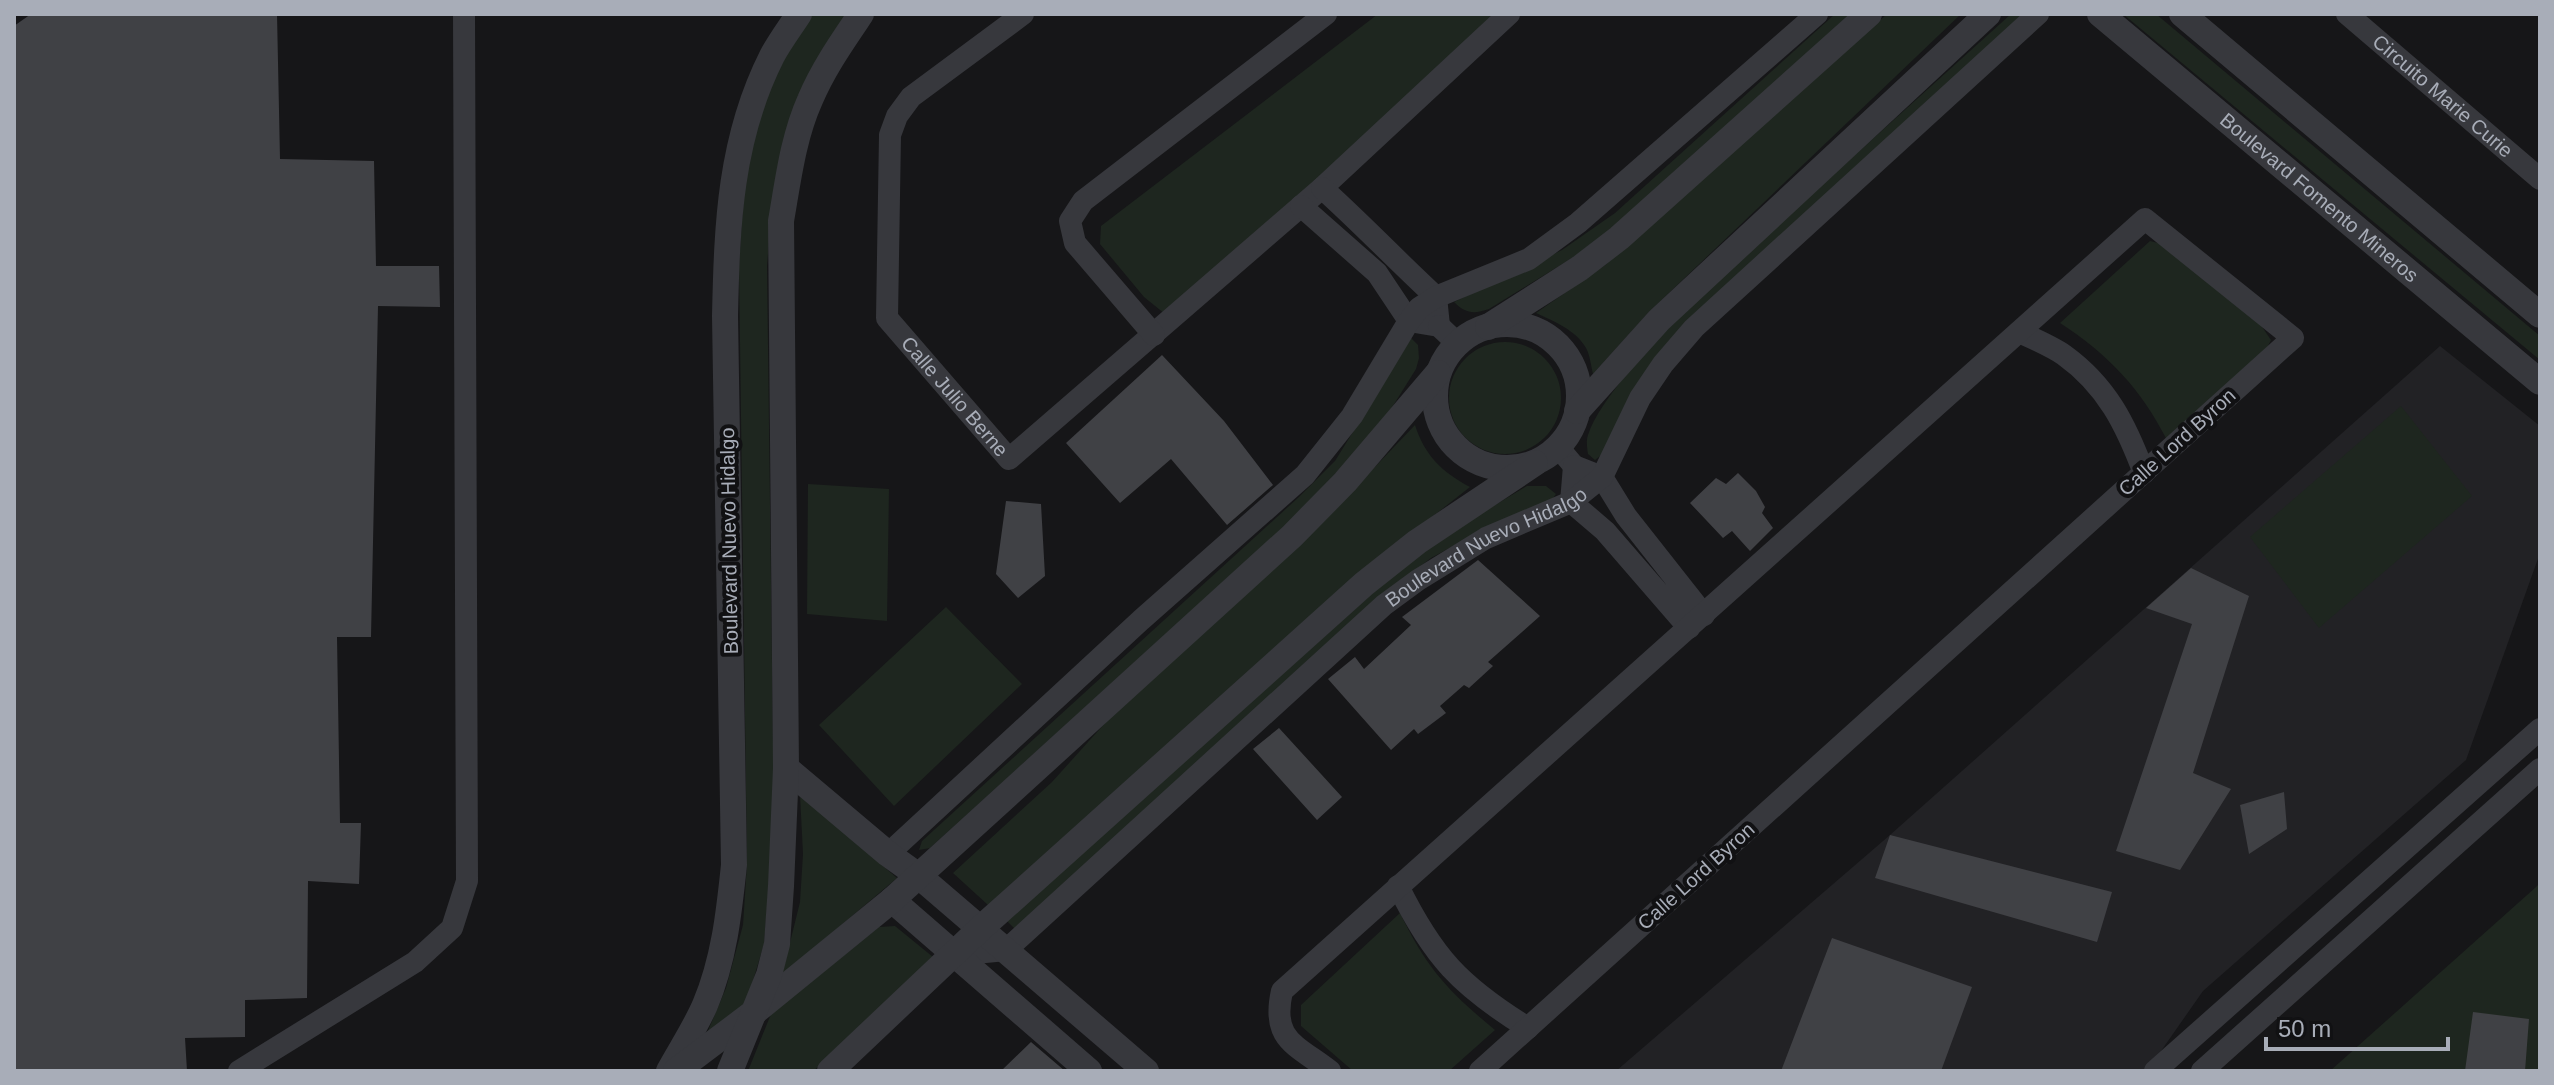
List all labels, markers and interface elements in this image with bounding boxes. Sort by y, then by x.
street label: Circuito Marie Curie [2368,30,2517,162]
street label: Boulevard Fomento Mineros [2216,108,2423,287]
street label: Calle Julio Berne [897,332,1013,461]
street label: Calle Lord Byron [2114,384,2240,500]
street label: Boulevard Nuevo Hidalgo [716,427,742,655]
street label: Boulevard Nuevo Hidalgo [1381,483,1591,611]
street label: Calle Lord Byron [1633,818,1759,934]
scale bar [2266,1001,2448,1051]
text: 50 m [2278,1015,2331,1042]

